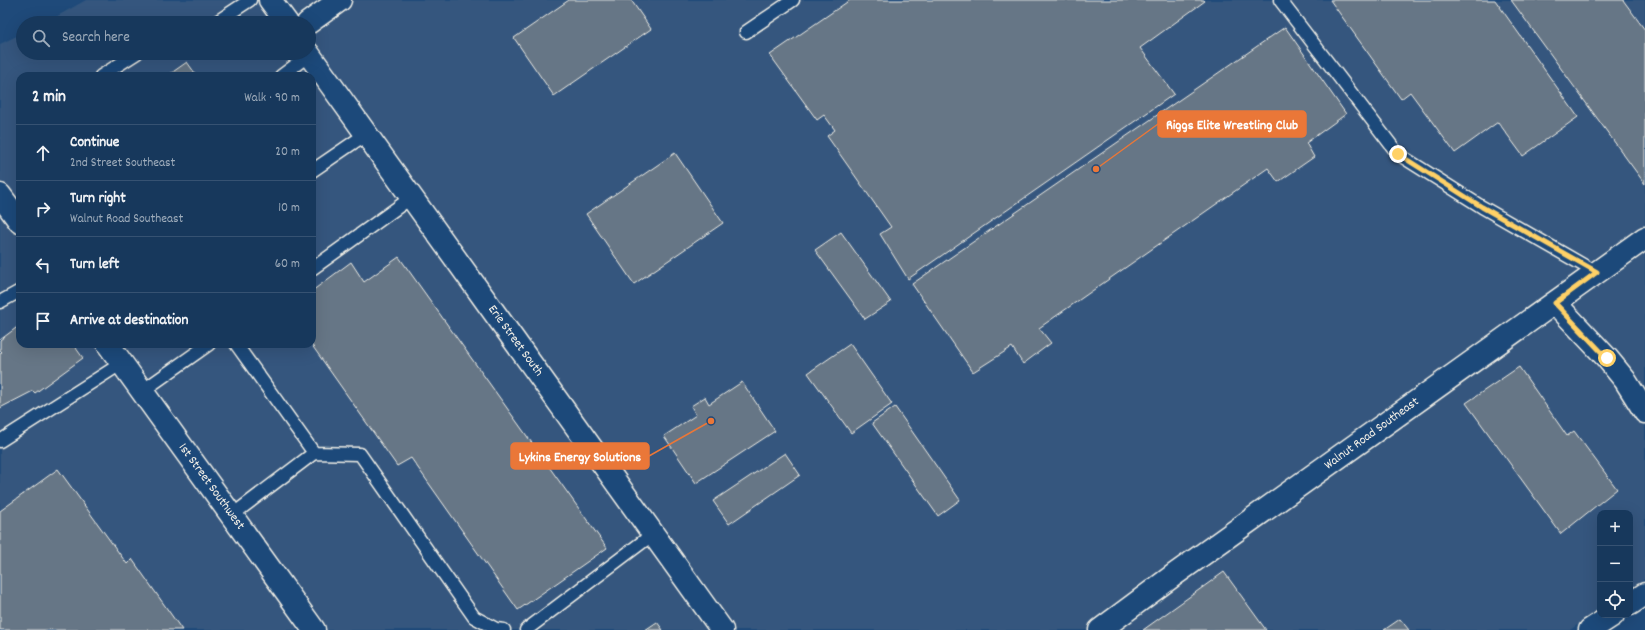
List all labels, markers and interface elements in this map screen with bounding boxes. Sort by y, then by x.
search box [16,16,316,60]
icon: search [30,27,52,49]
text: Search here [62,27,130,49]
text: 2 min [32,86,66,110]
text: Walk · 90 m [244,89,300,108]
callout: Riggs Elite Wrestling Club [1158,111,1306,137]
text: Riggs Elite Wrestling Club [1166,116,1298,136]
text: Continue [70,132,119,154]
icon: ahead [32,142,54,164]
text: 20 m [275,143,300,162]
route end [1389,145,1407,163]
text: 2nd Street Southeast [70,154,175,173]
text: Turn right [70,188,126,210]
icon: right [32,198,54,220]
text: 10 m [278,199,300,218]
text: Walnut Road Southeast [70,210,183,229]
icon: left [32,254,54,276]
text: Turn left [70,254,119,276]
text: 60 m [275,255,300,274]
street label: Erie Street South [483,301,547,381]
icon: arrive [32,310,54,332]
text: Arrive at destination [70,310,188,332]
route start [1598,349,1616,367]
street label: Walnut Road Southeast [1321,393,1424,475]
street label: 1st Street Southwest [173,440,249,534]
callout: Lykins Energy Solutions [511,443,649,469]
text: Lykins Energy Solutions [519,448,641,468]
map controls [1597,510,1633,618]
button: + [1597,510,1633,546]
button: − [1597,546,1633,582]
button: locate [1597,582,1633,618]

